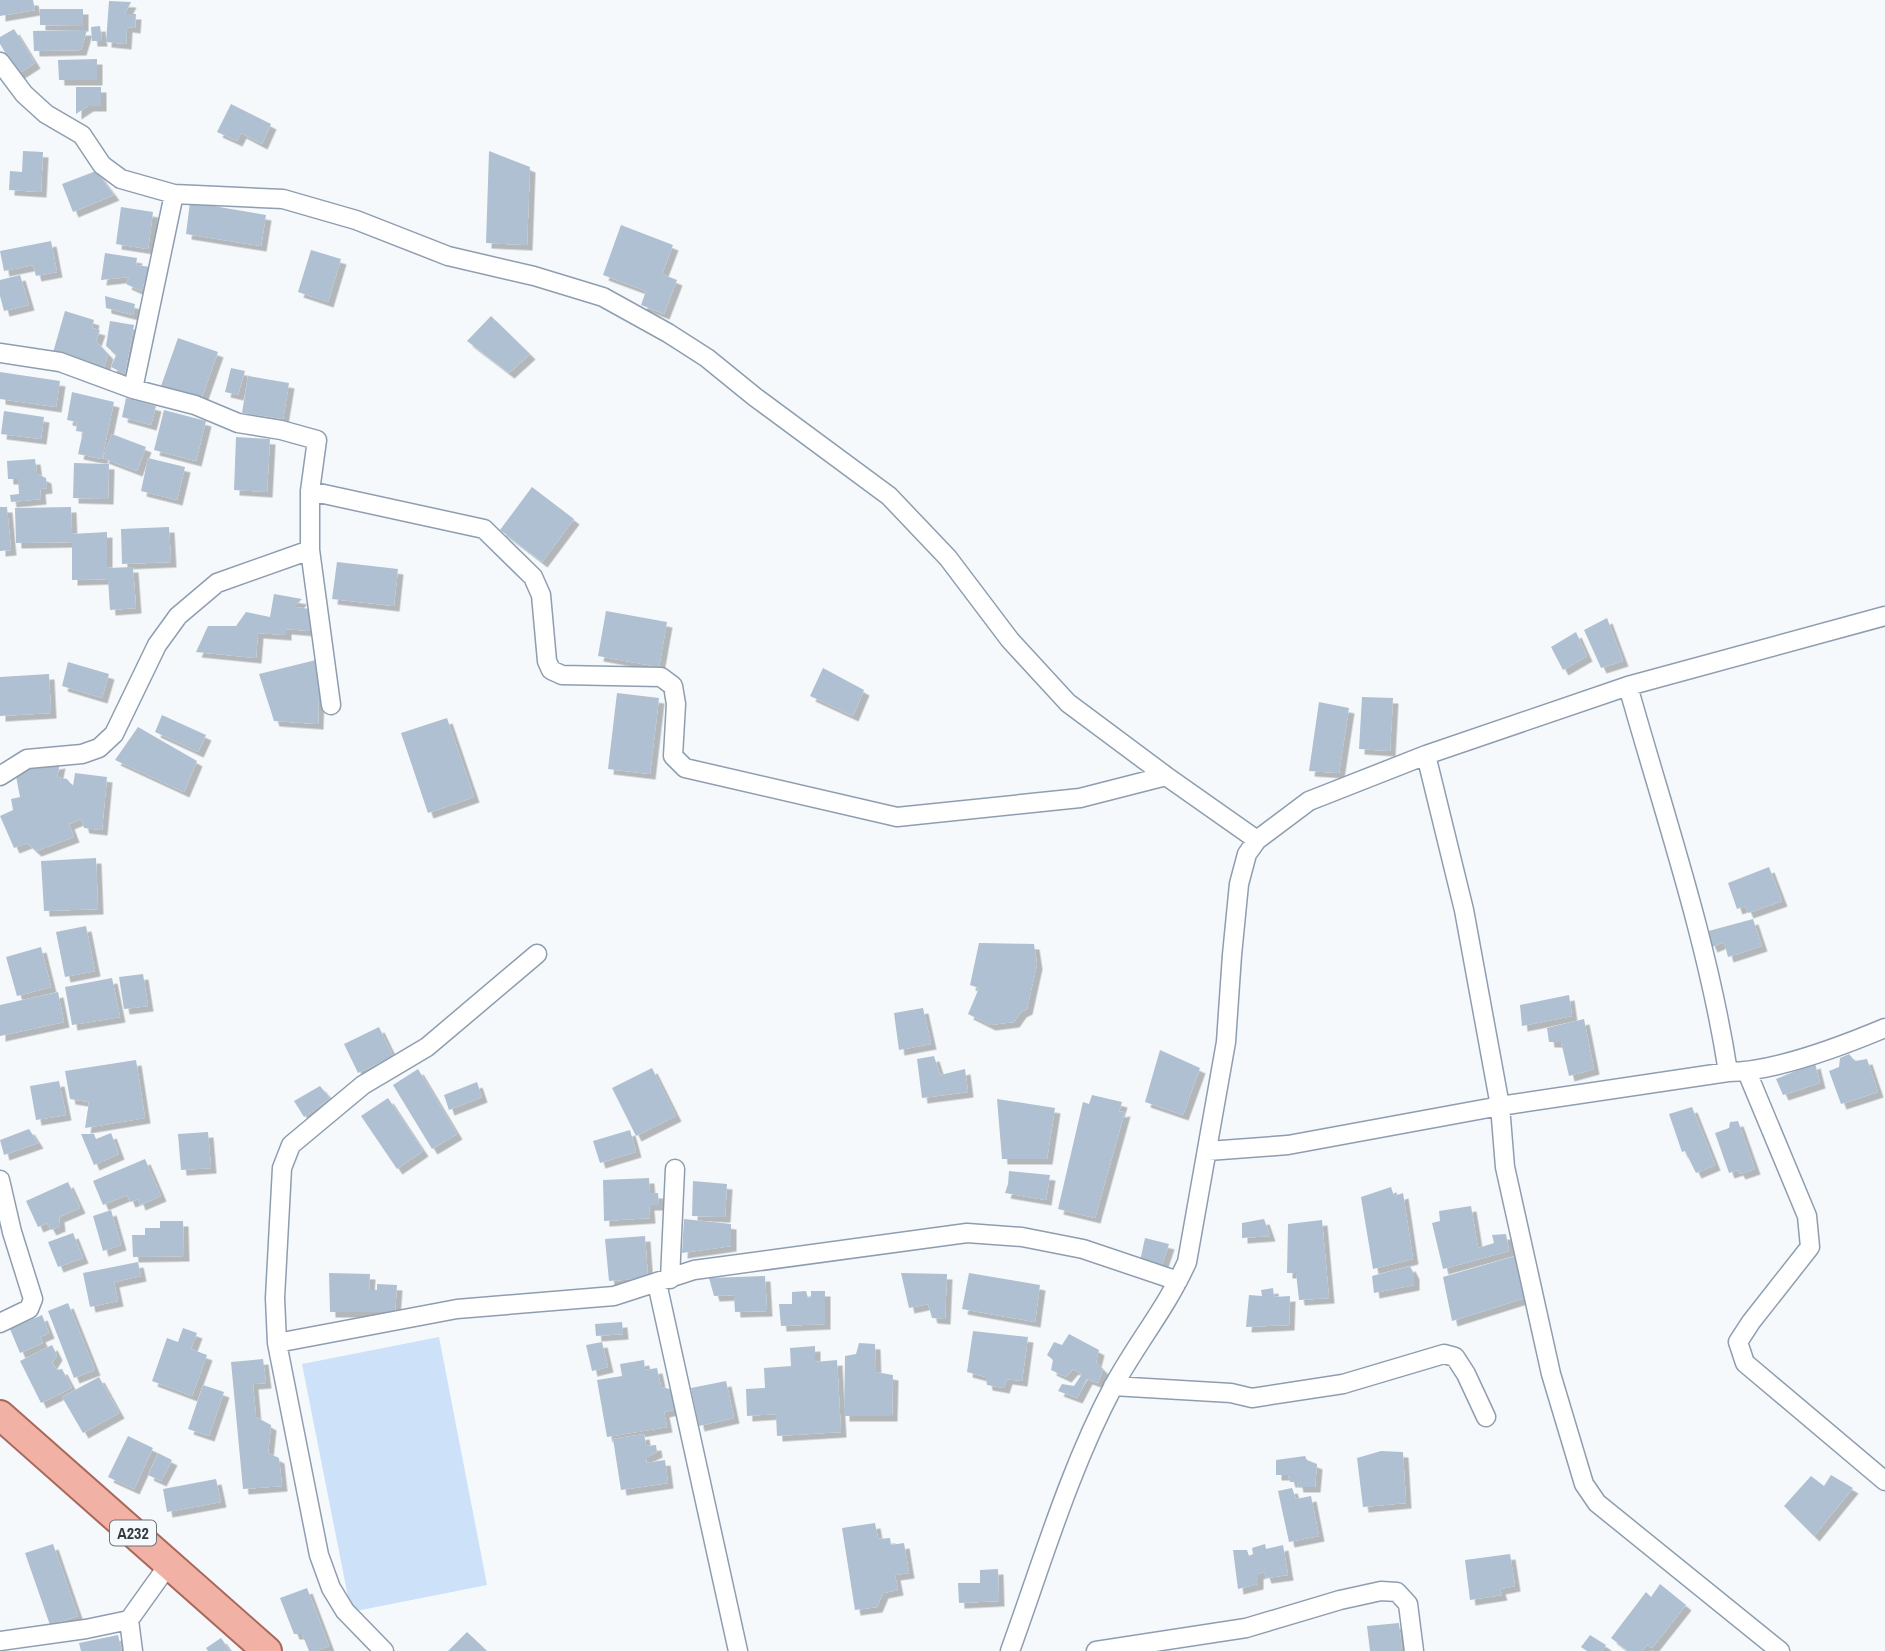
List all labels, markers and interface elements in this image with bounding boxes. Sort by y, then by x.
road number: A232 [110,1520,156,1546]

